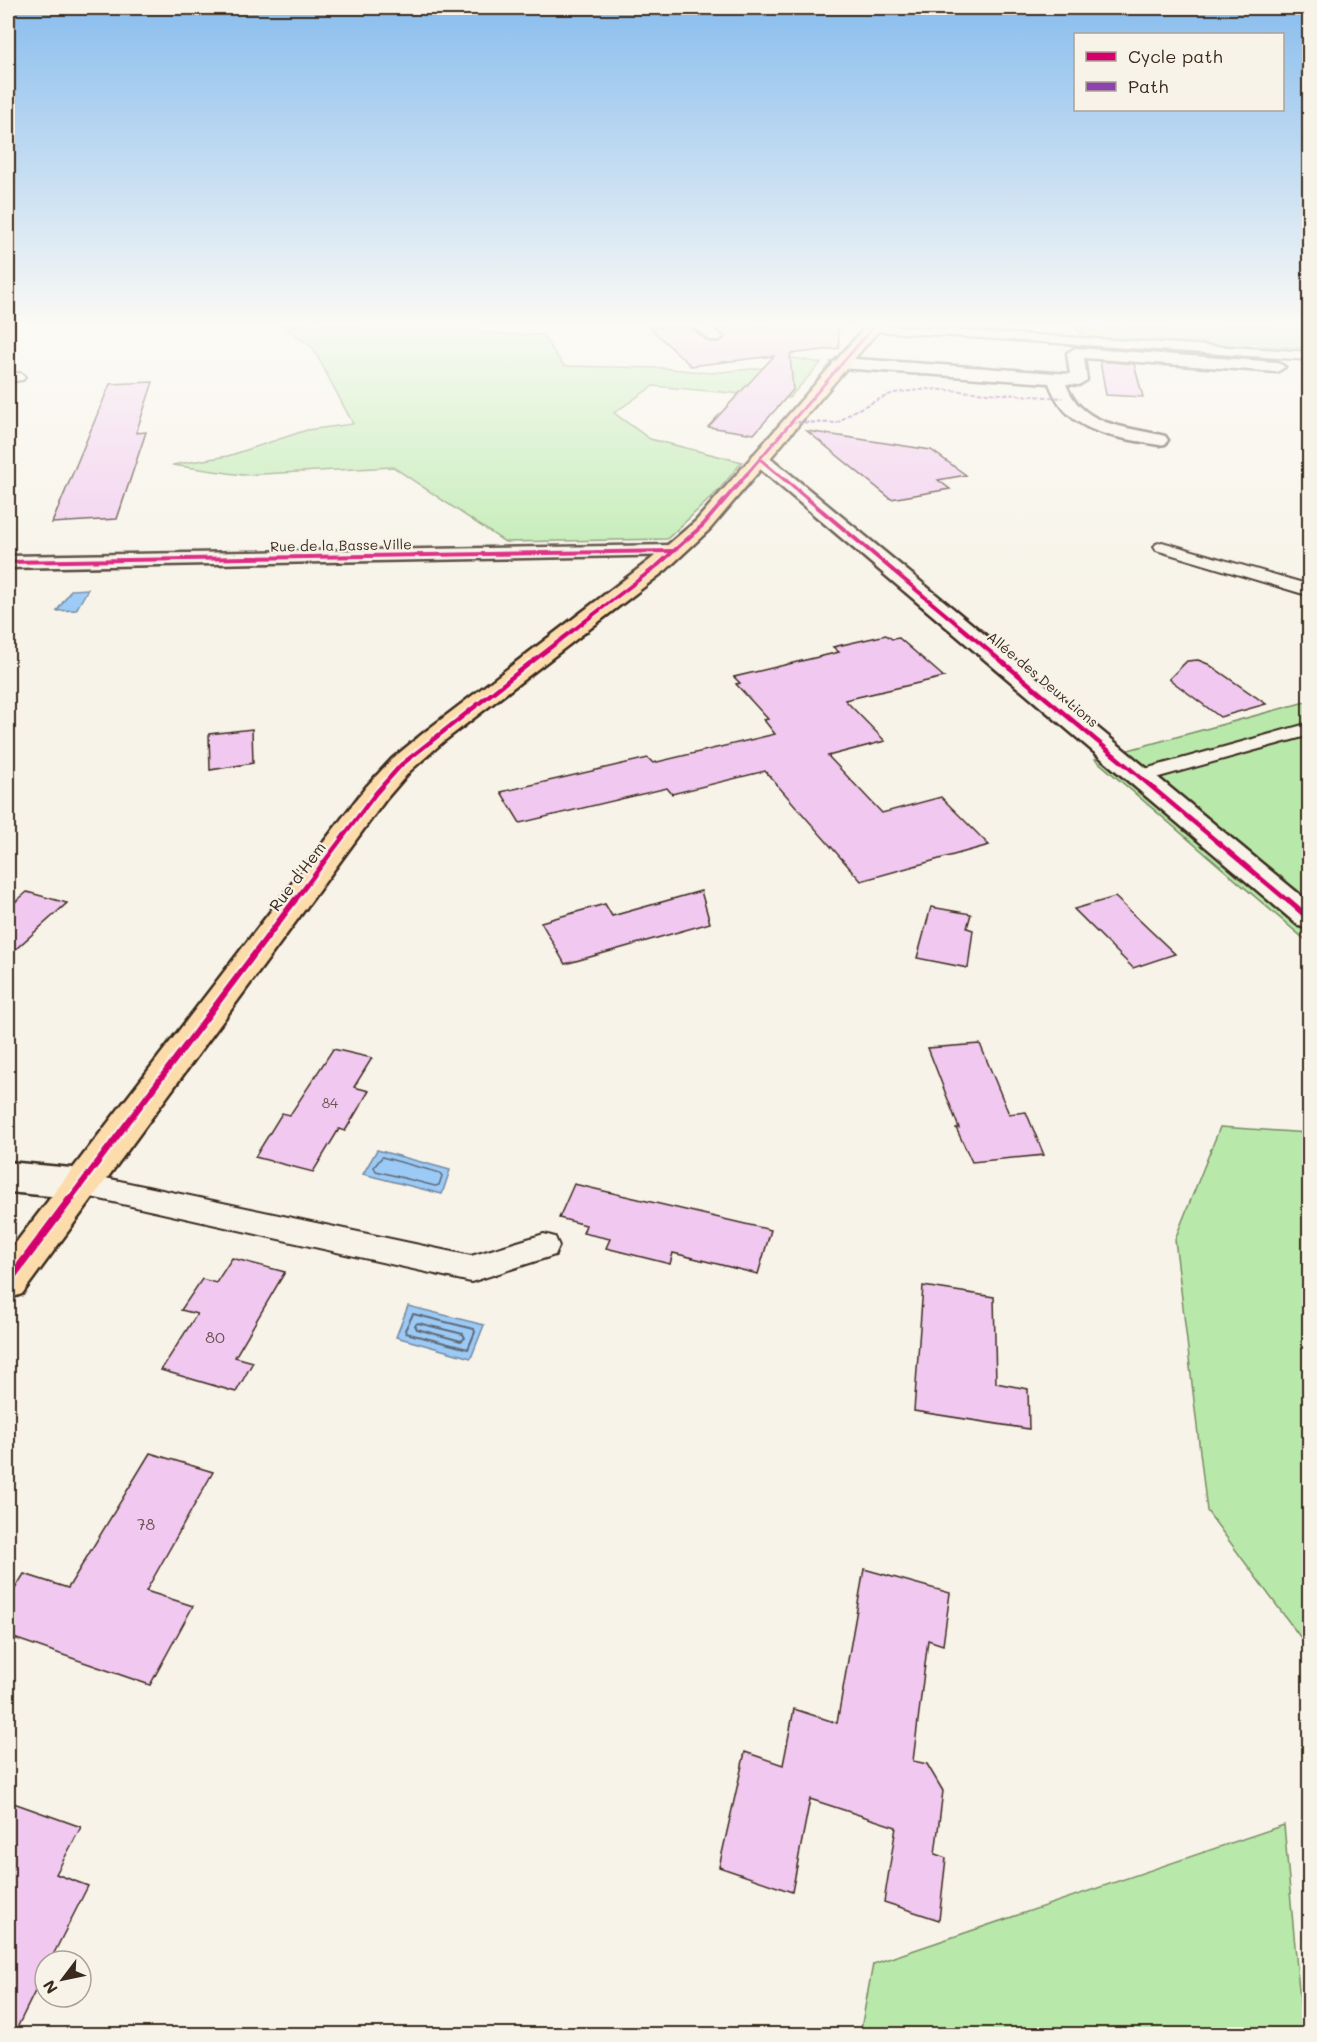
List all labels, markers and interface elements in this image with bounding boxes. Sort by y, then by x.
legend [1074,33,1284,111]
text: Cycle path [1128,44,1223,68]
text: Path [1128,74,1168,98]
street label: Rue de la Basse Ville [270,534,412,556]
street label: Allée des Deux Lions [983,627,1103,731]
street label: Rue d'Hem [264,837,330,915]
house number: 84 [322,1093,339,1112]
house number: 80 [205,1326,225,1347]
house number: 78 [137,1513,156,1534]
north arrow [33,1949,93,2009]
text: N [38,1976,62,1998]

